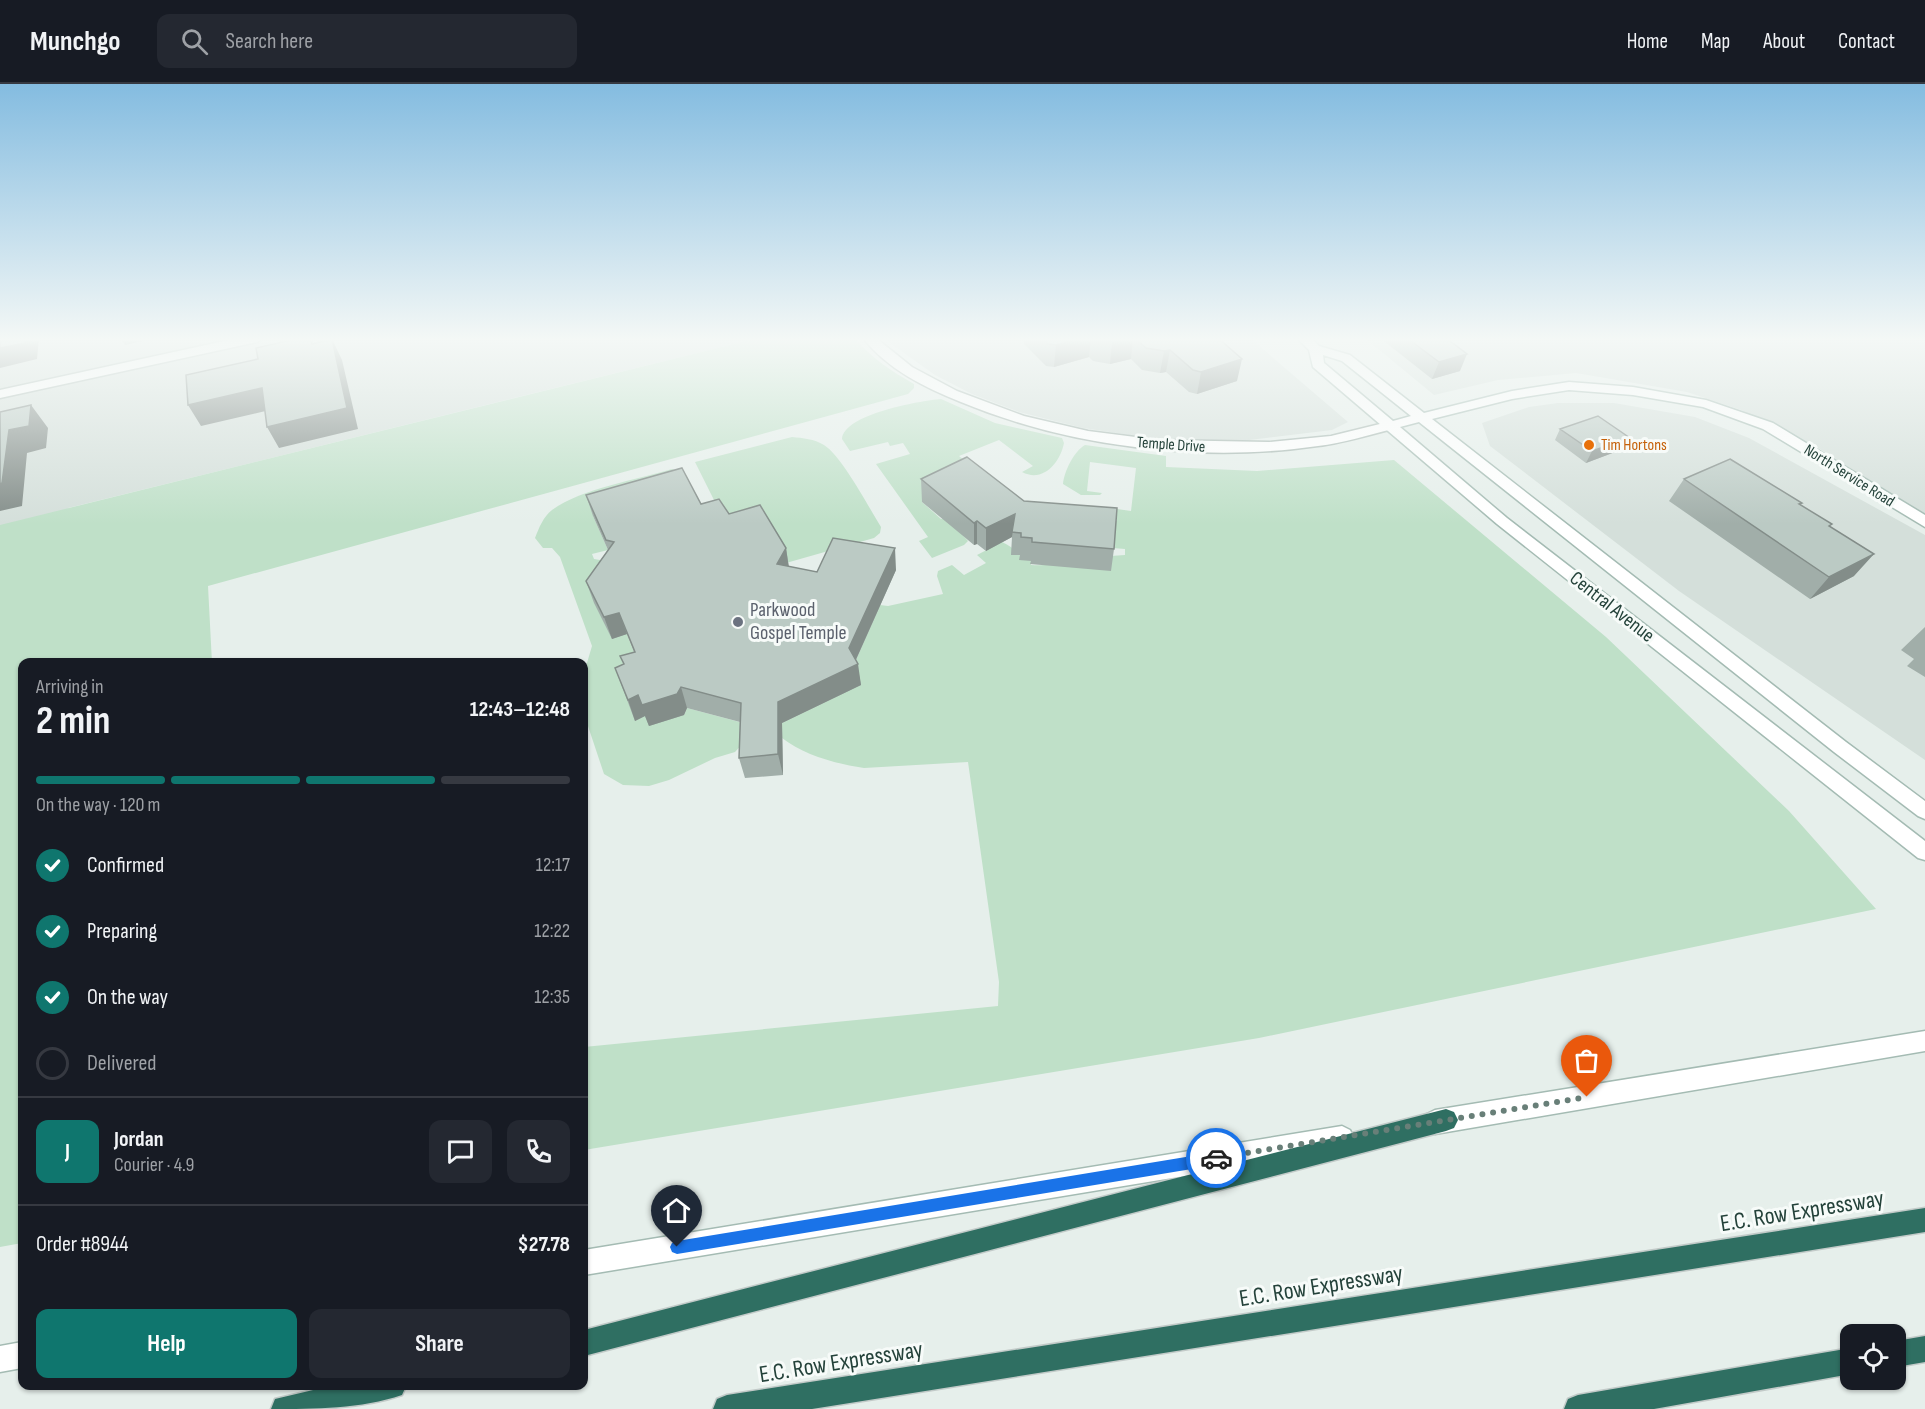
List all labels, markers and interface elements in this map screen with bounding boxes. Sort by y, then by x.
search box [157,14,577,68]
text: Munchgo [30,25,121,58]
icon: search [178,25,211,58]
text: Search here [226,28,313,55]
text: Home [1627,29,1668,54]
text: Map [1701,29,1730,54]
text: About [1763,29,1805,54]
text: Contact [1838,29,1895,54]
street label: Temple Drive [1136,433,1206,457]
place label: Tim Hortons [1601,436,1667,455]
marker: Tim Hortons [1582,438,1596,452]
street label: North Service Road [1800,441,1898,511]
street label: Central Avenue [1565,566,1659,648]
place label: Parkwood Gospel Temple [750,598,846,645]
marker: Parkwood Gospel Temple [731,615,745,629]
text: Arriving in [36,675,104,699]
text: 12:43–12:48 [470,696,570,723]
text: 2 min [36,698,110,745]
text: On the way · 120 m [36,793,160,817]
icon: check [36,849,69,882]
text: Confirmed [87,852,164,879]
text: 12:17 [536,853,570,877]
icon: check [36,915,69,948]
text: Preparing [87,918,157,945]
text: 12:22 [534,919,570,943]
icon: check [36,981,69,1014]
text: On the way [87,984,168,1011]
text: 12:35 [534,985,570,1009]
pin [1561,1035,1612,1097]
icon: bag [1570,1044,1603,1077]
text: Delivered [87,1050,156,1077]
button: chat [429,1120,492,1183]
button: phone [507,1120,570,1183]
text: Jordan [114,1126,163,1153]
courier [1186,1128,1246,1188]
text: J [65,1138,70,1165]
icon: car [1200,1142,1233,1175]
text: Courier · 4.9 [114,1153,194,1177]
street label: E.C. Row Expressway [1718,1184,1886,1238]
pin [651,1185,702,1247]
icon: home [660,1194,693,1227]
text: Order #8944 [36,1231,129,1258]
text: $27.78 [518,1231,570,1258]
street label: E.C. Row Expressway [1237,1259,1405,1313]
button: Help [36,1309,297,1378]
button: Share [309,1309,570,1378]
map controls [1840,1324,1906,1390]
button: locate [1840,1324,1906,1390]
street label: E.C. Row Expressway [757,1335,925,1389]

